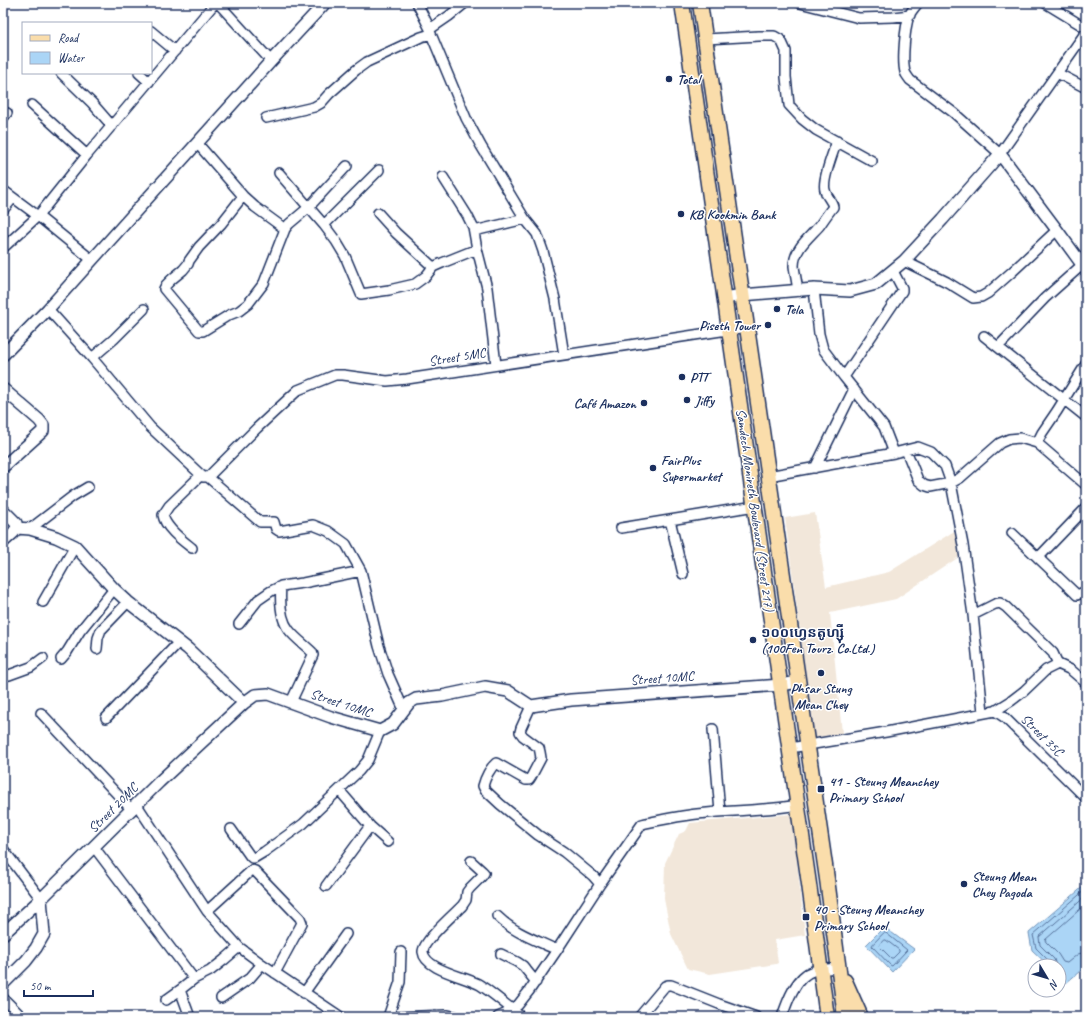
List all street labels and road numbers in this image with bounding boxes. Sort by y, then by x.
street label: Street 5MC [428,344,489,370]
street label: Samdech Monireth Boulevard (Street 217) [732,408,778,614]
street label: Street 10MC [630,667,696,689]
street label: Street 10MC [308,685,376,722]
street label: Street 35C [1017,710,1068,761]
street label: Street 20MC [85,778,143,836]

